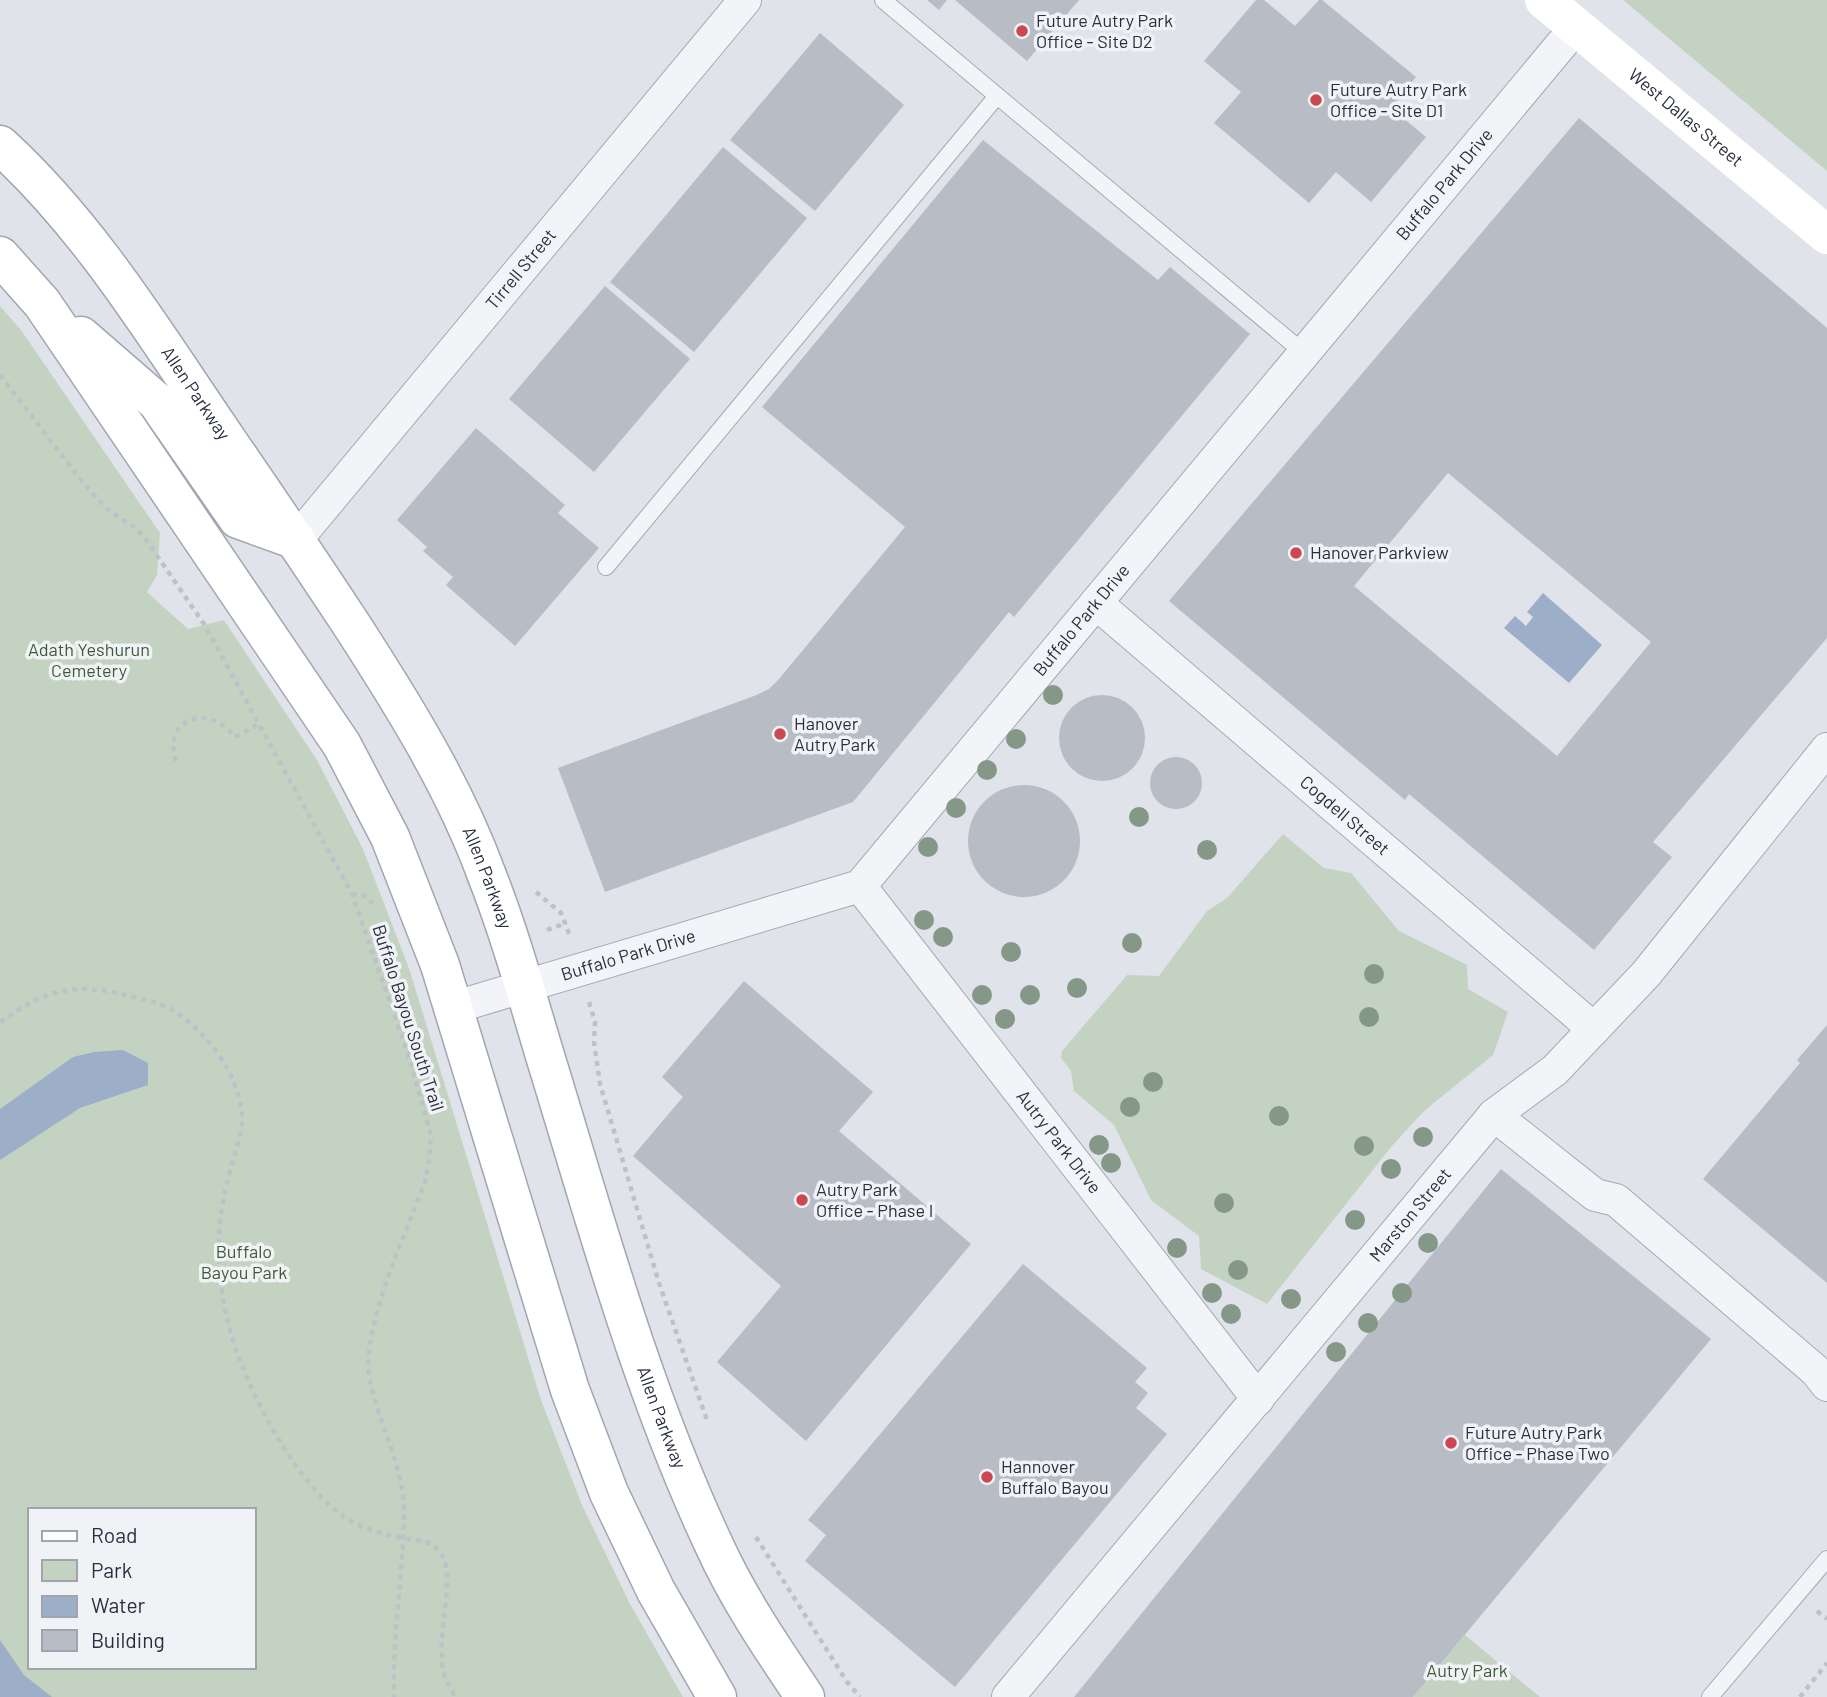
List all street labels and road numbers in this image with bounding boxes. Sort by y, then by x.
street label: West Dallas Street [1624,63,1748,171]
street label: Buffalo Park Drive [1391,123,1497,244]
street label: Tirrell Street [480,224,560,314]
street label: Allen Parkway [157,342,236,444]
street label: Buffalo Park Drive [1028,559,1134,680]
street label: Cogdell Street [1296,770,1394,859]
street label: Allen Parkway [458,823,517,932]
street label: Buffalo Bayou South Trail [368,922,450,1114]
street label: Buffalo Park Drive [558,924,698,985]
street label: Autry Park Drive [1012,1085,1106,1198]
street label: Marston Street [1364,1163,1455,1266]
street label: Allen Parkway [633,1363,691,1472]

